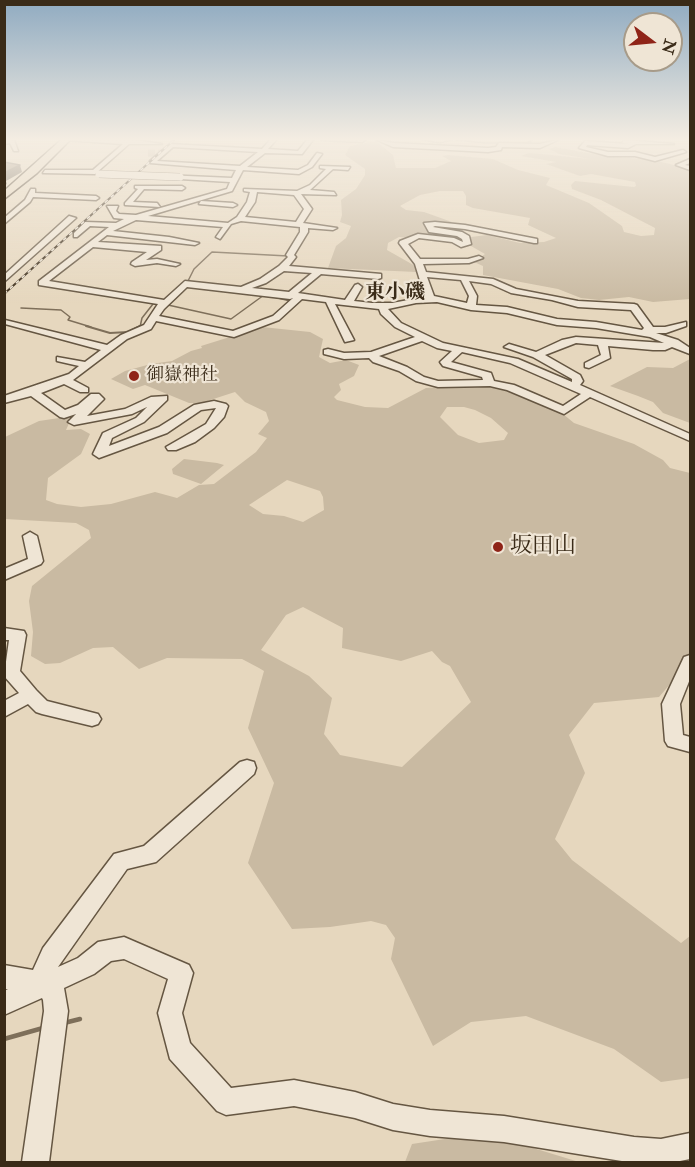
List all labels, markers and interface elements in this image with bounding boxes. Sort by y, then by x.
north arrow [623,12,683,72]
text: N [657,37,680,56]
district label: 東小磯 [365,282,425,306]
place label: 御嶽神社 [146,365,218,387]
marker: 御嶽神社 [127,369,141,383]
place label: 坂田山 [510,534,576,560]
marker: 坂田山 [491,540,505,554]

